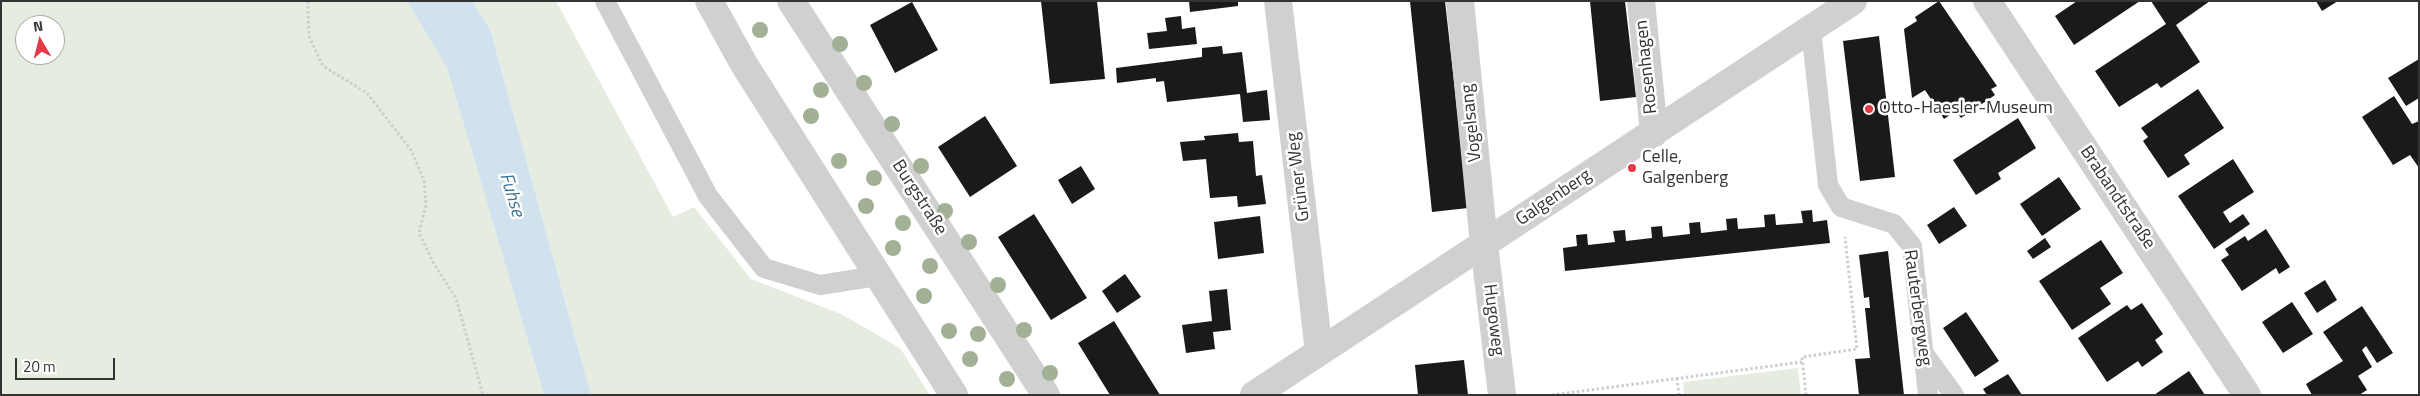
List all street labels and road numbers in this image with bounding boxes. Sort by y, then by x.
street label: Rosenhagen [1631,19,1663,115]
street label: Vogelsang [1457,83,1487,163]
street label: Grüner Weg [1283,131,1315,223]
street label: Brabandtstraße [2075,142,2159,254]
street label: Burgstraße [887,156,951,240]
street label: Galgenberg [1512,165,1596,231]
street label: Rauterbergweg [1898,248,1936,368]
street label: Hugoweg [1478,283,1508,357]

